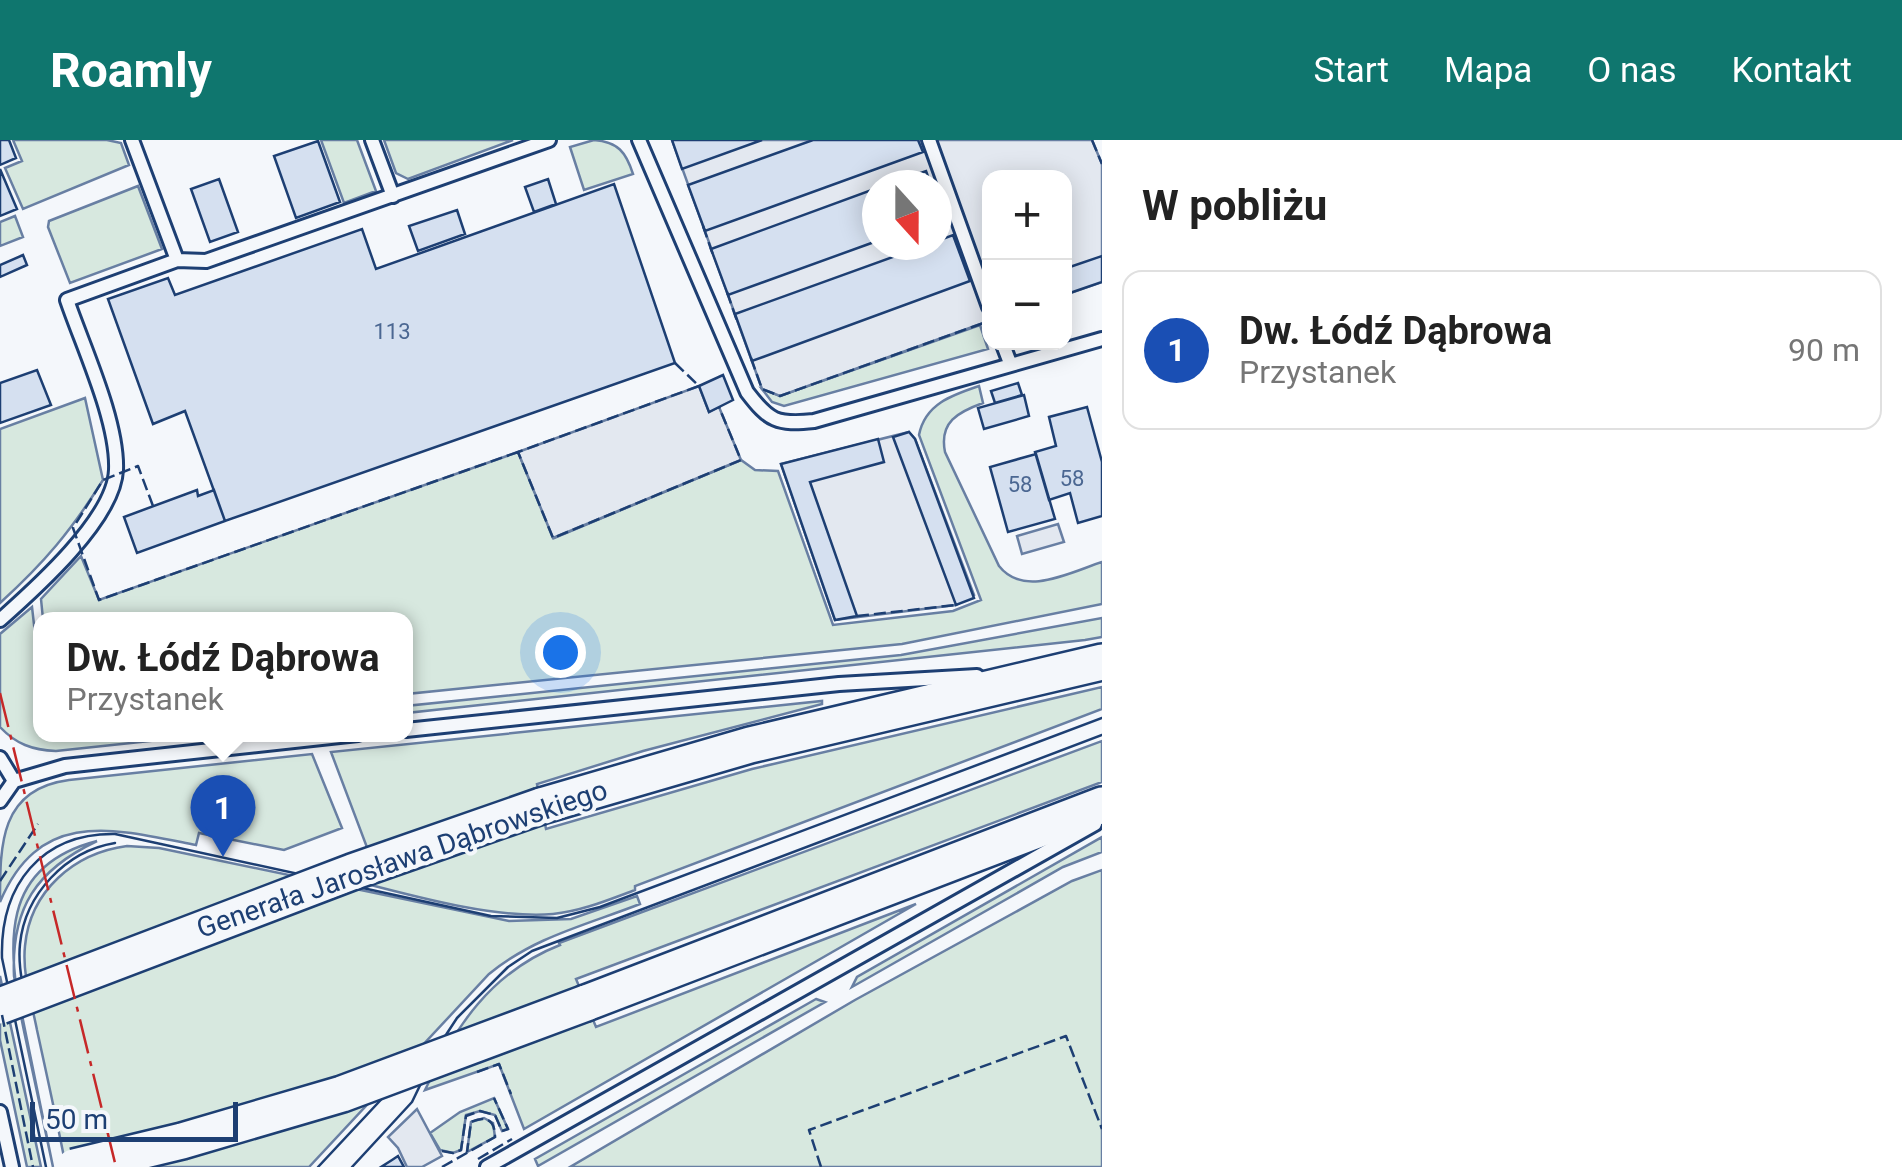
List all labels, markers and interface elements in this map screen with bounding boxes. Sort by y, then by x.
text: Roamly [50,42,212,99]
text: Start [1314,50,1389,91]
text: Mapa [1444,50,1532,91]
text: O nas [1587,50,1677,91]
text: Kontakt [1732,50,1852,91]
north arrow [862,170,952,260]
map controls [982,170,1072,350]
button: + [982,170,1072,260]
text: W pobliżu [1142,181,1327,230]
button: − [982,260,1072,350]
text: Dw. Łódź Dąbrowa [1239,309,1552,353]
house number: 113 [373,319,411,344]
text: 1 [1167,331,1186,369]
text: 90 m [1788,331,1860,369]
text: Przystanek [1239,353,1396,391]
house number: 58 [1060,466,1084,491]
house number: 58 [1008,472,1032,497]
popup [33,612,413,742]
your location [535,627,586,678]
text: Dw. Łódź Dąbrowa [66,636,380,680]
text: Przystanek [66,680,224,718]
street label: Generała Jarosława Dąbrowskiego [192,773,612,945]
pin: 1 [190,774,256,857]
scale bar [30,1097,238,1142]
text: 50 m [45,1103,108,1136]

